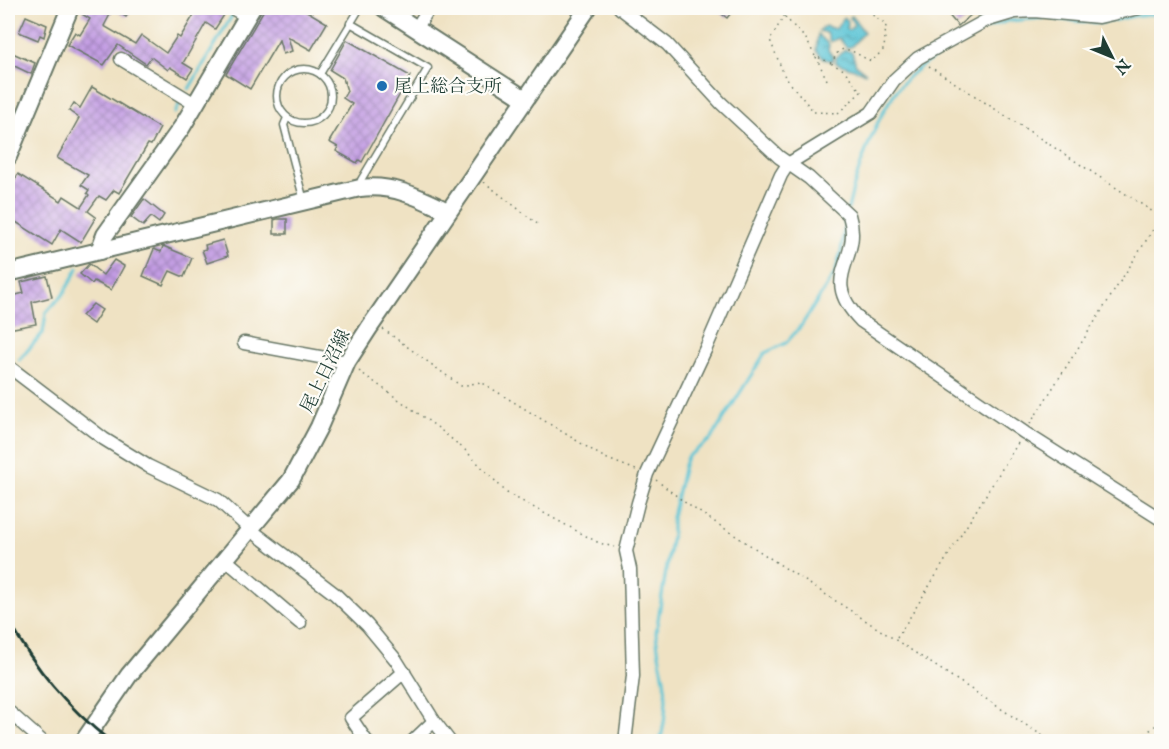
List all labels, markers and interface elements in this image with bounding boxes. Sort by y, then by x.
north arrow [1082,27,1142,87]
text: N [1109,53,1134,78]
place label: 尾上総合支所 [394,76,502,99]
marker: 尾上総合支所 [375,79,389,93]
street label: 尾上日沼線 [296,326,356,417]

